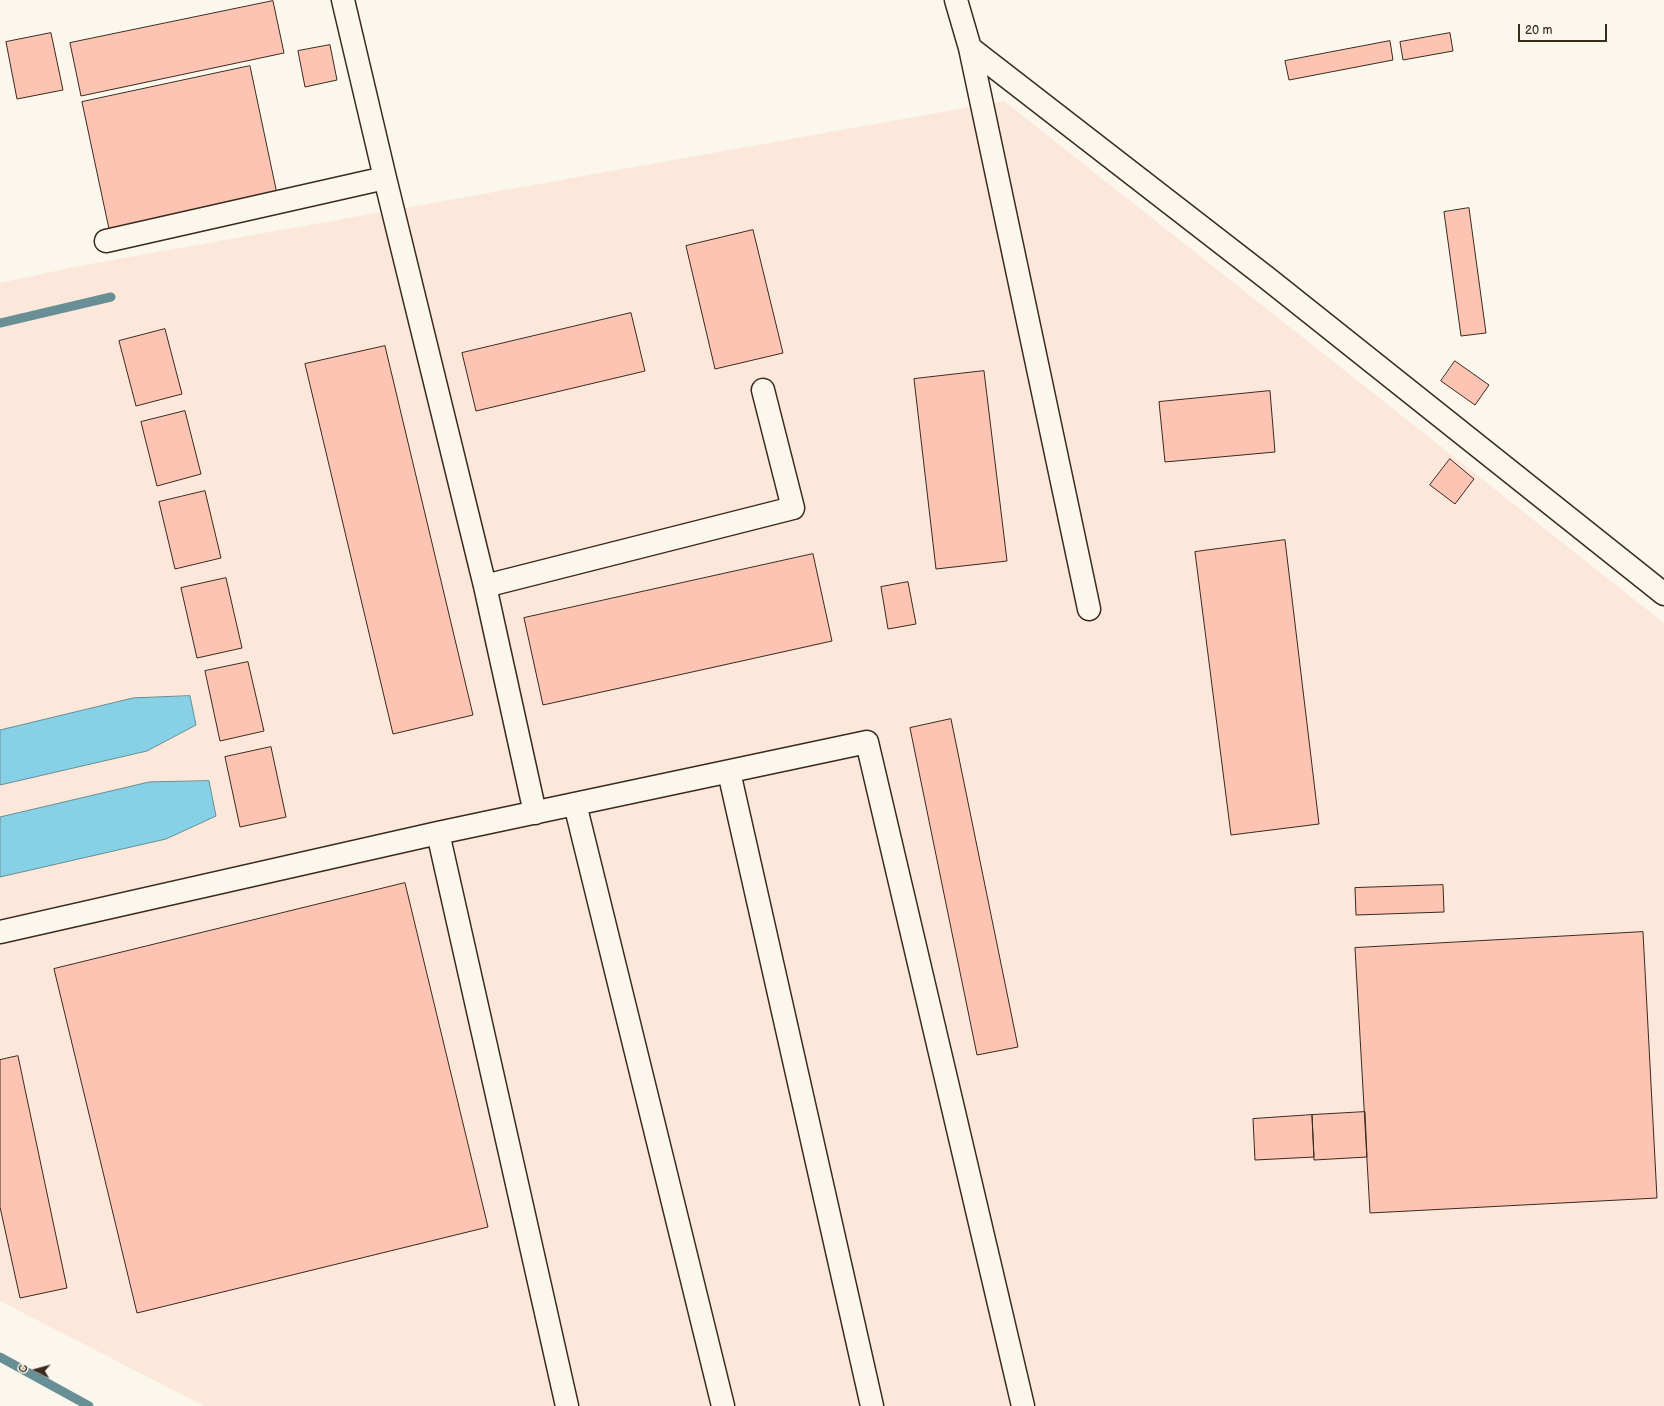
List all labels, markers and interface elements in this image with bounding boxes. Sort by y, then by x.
scale bar [1520,16,1609,42]
text: 20 m [1525,23,1552,38]
north arrow [16,1350,56,1390]
text: С [17,1364,30,1373]

